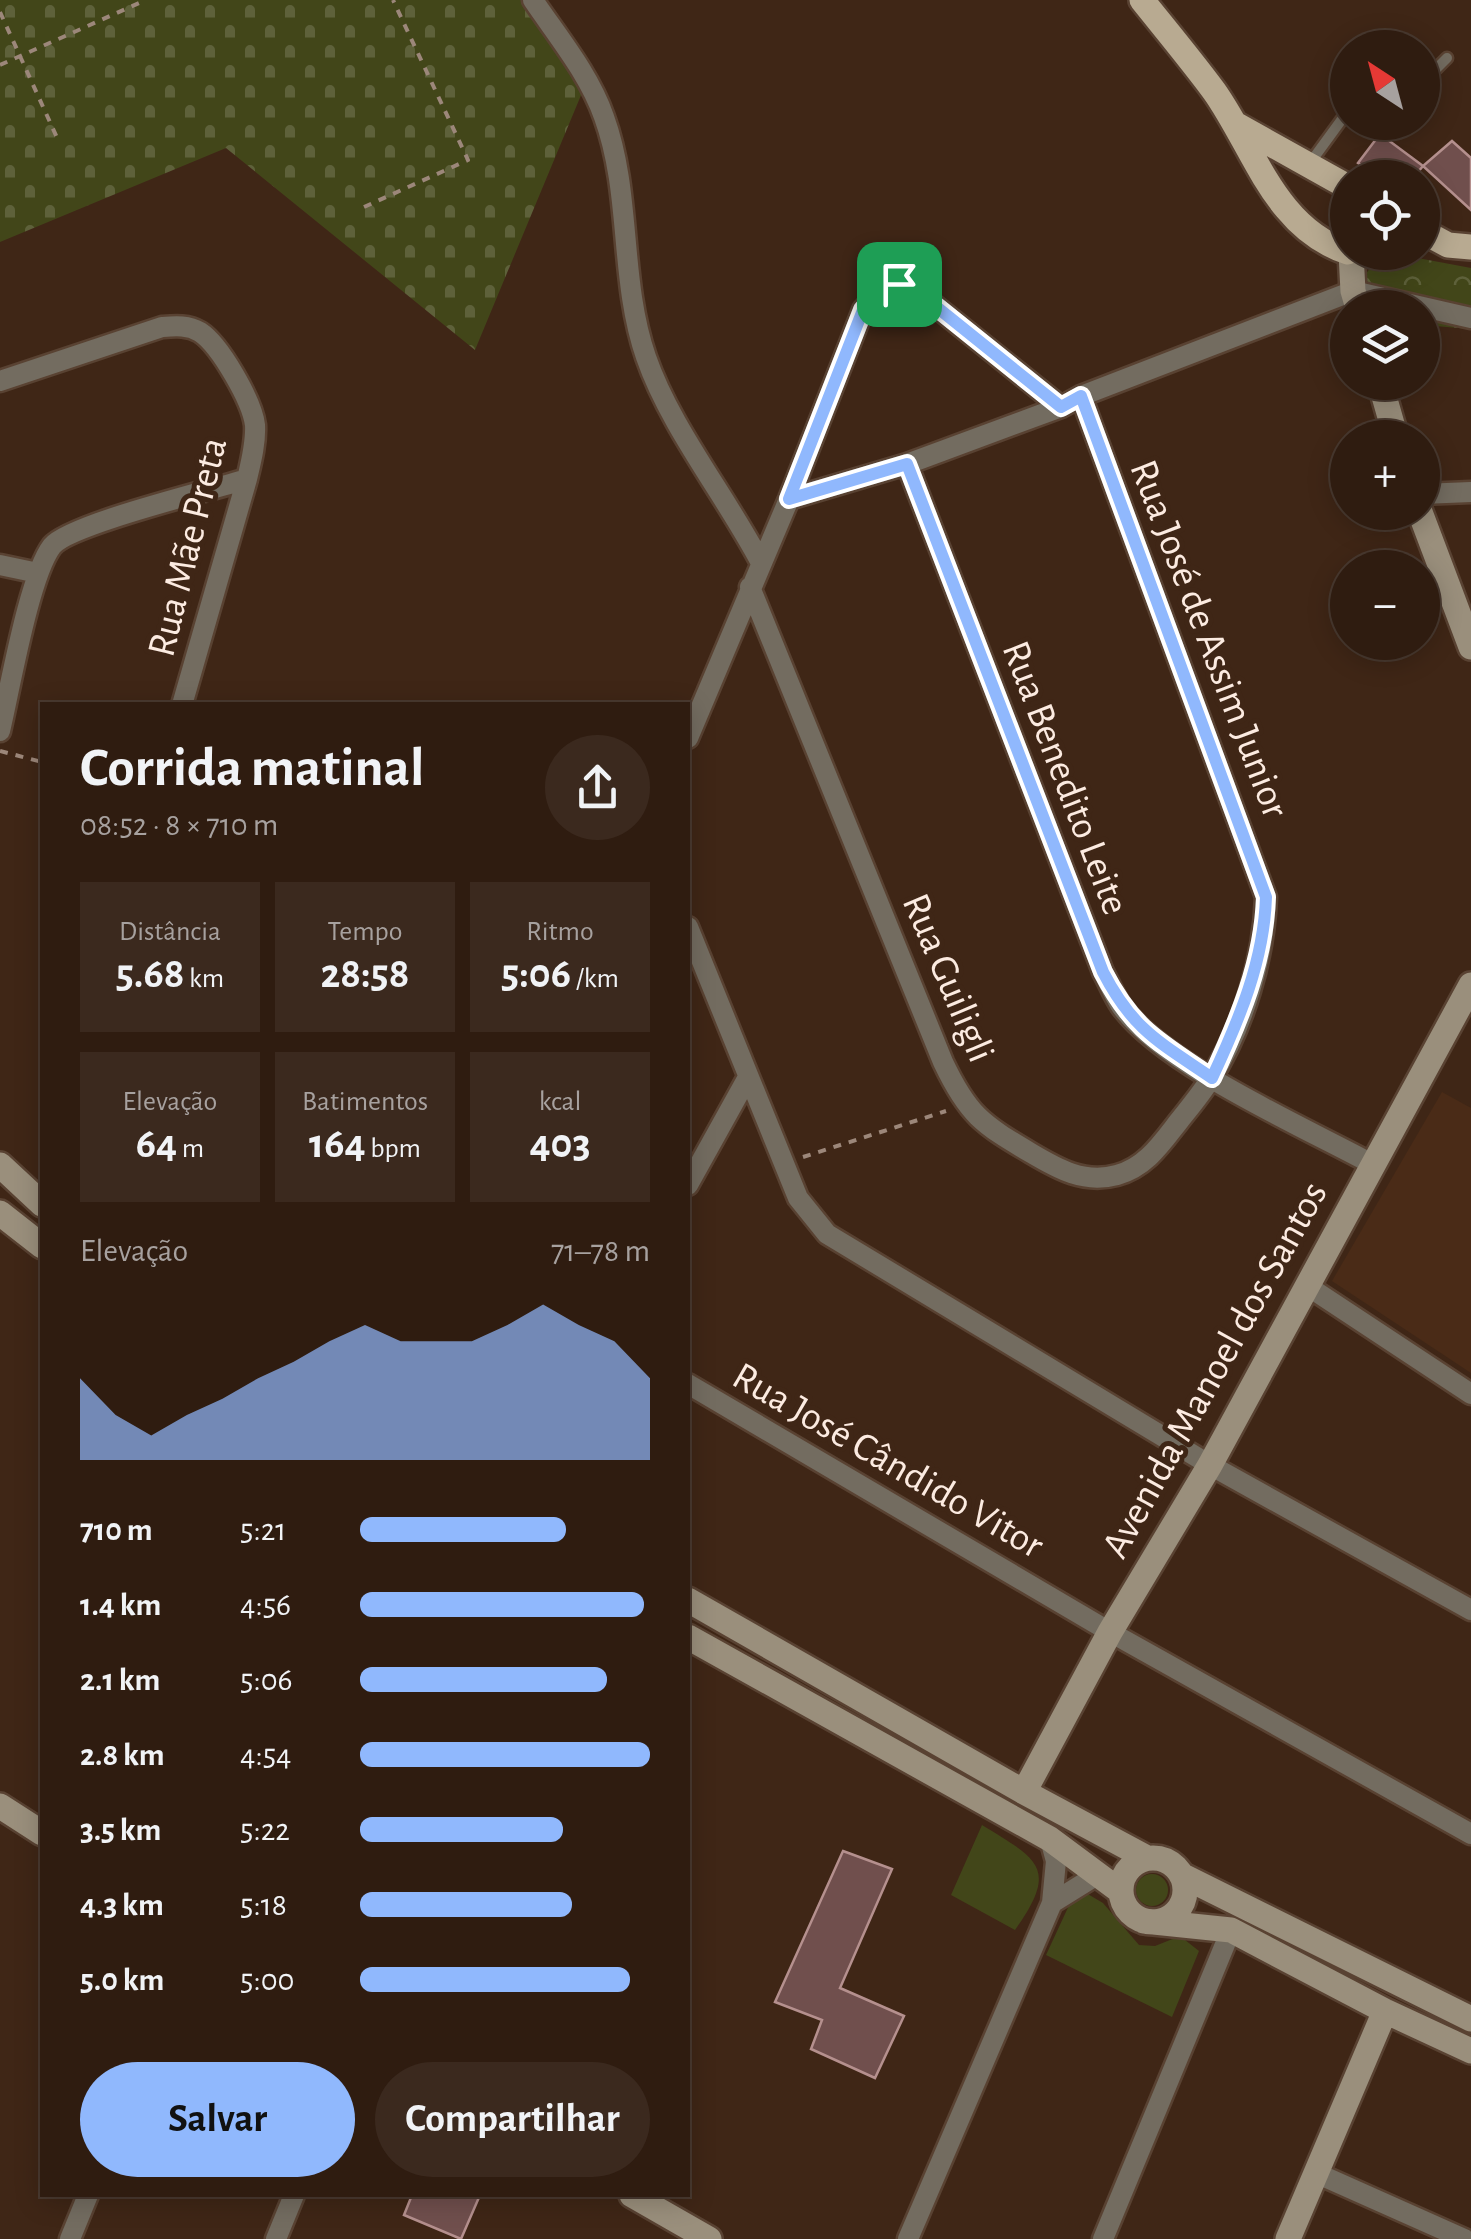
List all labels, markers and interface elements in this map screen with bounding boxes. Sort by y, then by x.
north arrow [1330,30,1440,140]
map controls [1330,30,1440,660]
button: locate [1330,160,1440,270]
pin [857,242,942,327]
icon: arrive [872,257,927,312]
button: layers [1330,290,1440,400]
button: + [1330,420,1440,530]
street label: Rua Mãe Preta [141,433,235,661]
street label: Rua José de Assim Junior [1122,455,1296,823]
button: − [1330,550,1440,660]
street label: Rua Benedito Leite [995,636,1135,920]
button: share [545,735,650,840]
text: Corrida matinal [80,741,425,796]
text: 08:52 · 8 × 710 m [80,809,278,841]
street label: Rua Guiligli [895,888,1001,1068]
text: Distância [119,918,221,946]
text: Tempo [327,918,403,946]
text: Ritmo [526,918,594,946]
text: 5.68 [116,953,184,995]
text: 28:58 [321,953,409,995]
text: 5:06 [501,953,571,995]
text: km [184,965,224,993]
text: /km [571,965,619,993]
text: Elevação [123,1088,217,1116]
text: Batimentos [302,1088,428,1116]
text: kcal [539,1088,581,1116]
text: 64 [136,1123,177,1165]
text: 164 [309,1123,366,1165]
text: 403 [529,1123,591,1165]
text: m [177,1135,204,1163]
text: bpm [366,1135,421,1163]
street label: Avenida Manoel dos Santos [1095,1175,1335,1565]
text: Elevação [80,1235,188,1267]
text: 71–78 m [551,1235,650,1267]
street label: Rua José Cândido Vitor [726,1356,1050,1566]
text: 710 m [80,1514,153,1546]
text: 5:21 [240,1514,286,1546]
text: 1.4 km [80,1589,161,1621]
text: 4:56 [240,1589,291,1621]
text: 2.1 km [80,1664,160,1696]
text: 5:06 [240,1664,293,1696]
text: 2.8 km [80,1739,165,1771]
text: 4:54 [240,1739,292,1771]
text: 3.5 km [80,1814,161,1846]
text: 5:22 [240,1814,290,1846]
text: 4.3 km [80,1889,164,1921]
text: 5:18 [240,1889,287,1921]
text: 5.0 km [80,1964,164,1996]
text: 5:00 [240,1964,295,1996]
button: Salvar [80,2062,355,2177]
button: Compartilhar [375,2062,650,2177]

